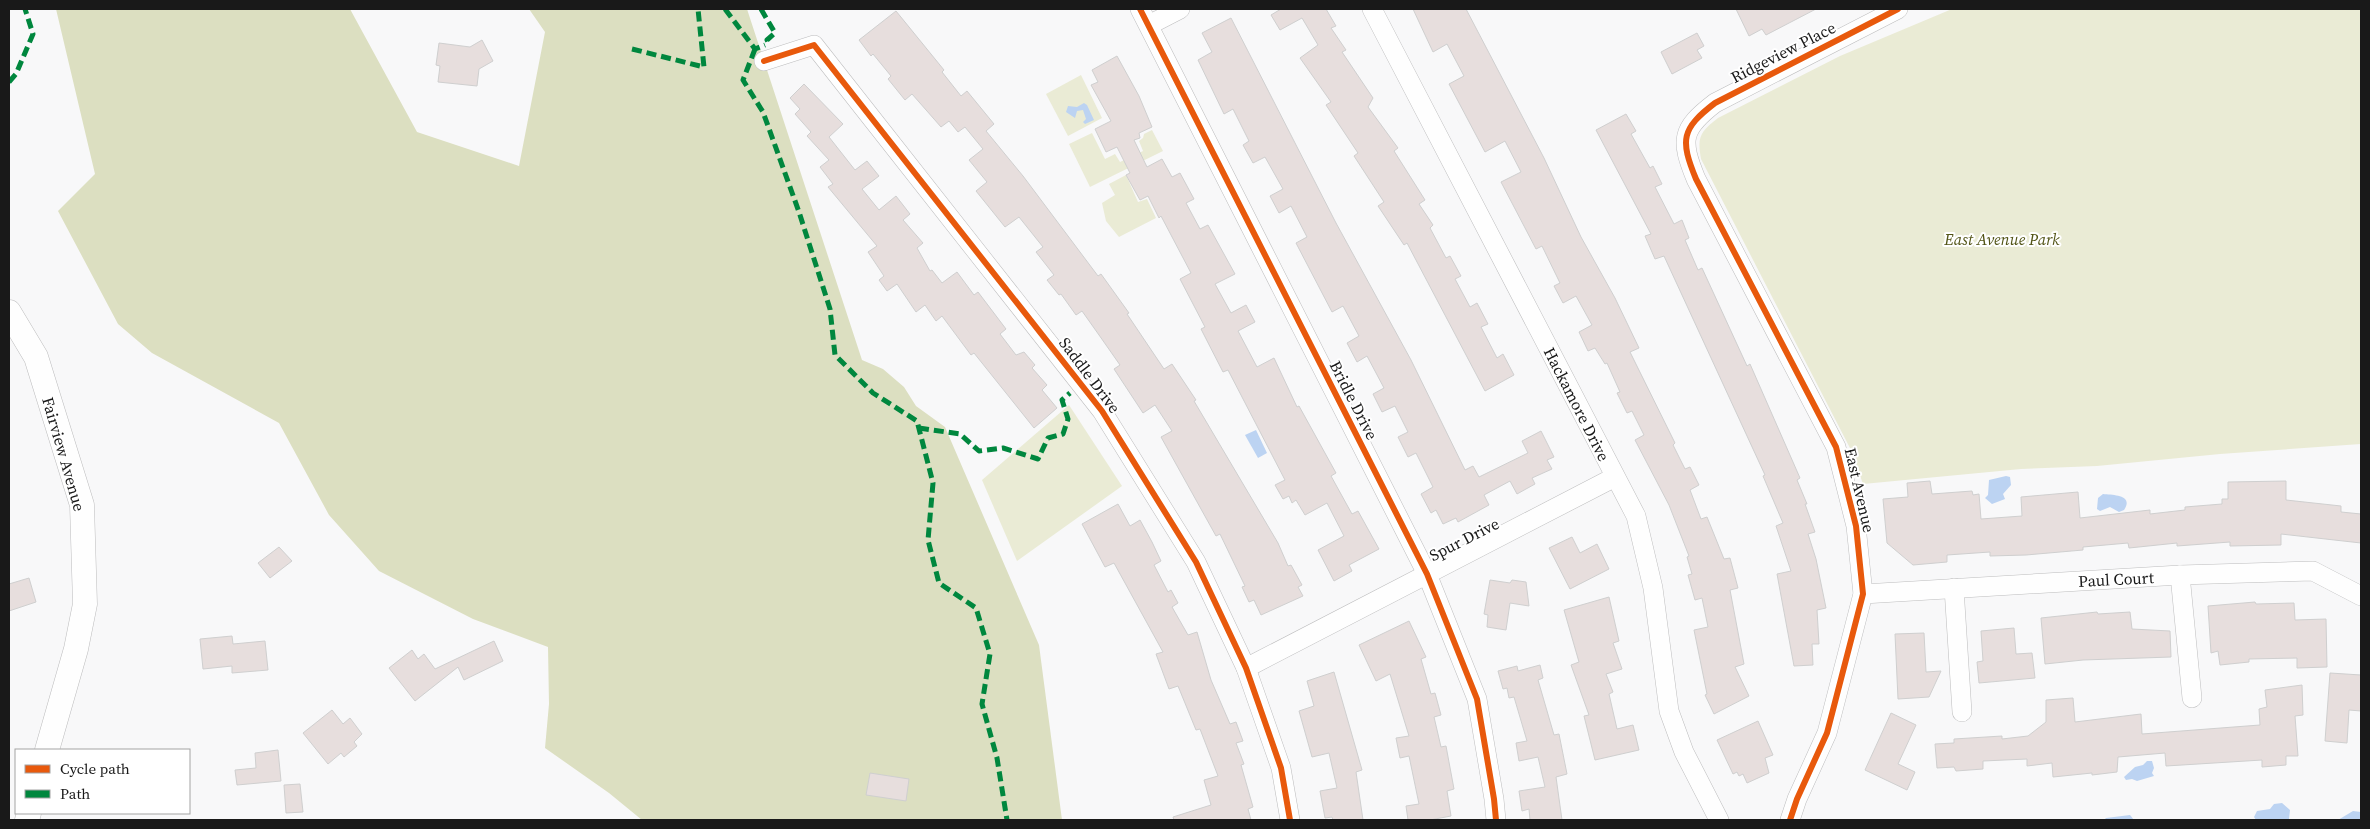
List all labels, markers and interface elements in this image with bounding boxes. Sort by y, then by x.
street label: Ridgeview Place [1727,16,1839,88]
park label: East Avenue Park [1943,228,2060,250]
street label: Saddle Drive [1054,333,1126,417]
street label: Hackamore Drive [1539,343,1615,465]
street label: Bridle Drive [1325,357,1383,443]
street label: Fairview Avenue [37,394,91,514]
street label: East Avenue [1840,446,1880,534]
street label: Spur Drive [1425,512,1503,566]
street label: Paul Court [2078,566,2155,592]
legend [15,749,190,814]
text: Cycle path [60,758,130,779]
text: Path [60,783,90,804]

